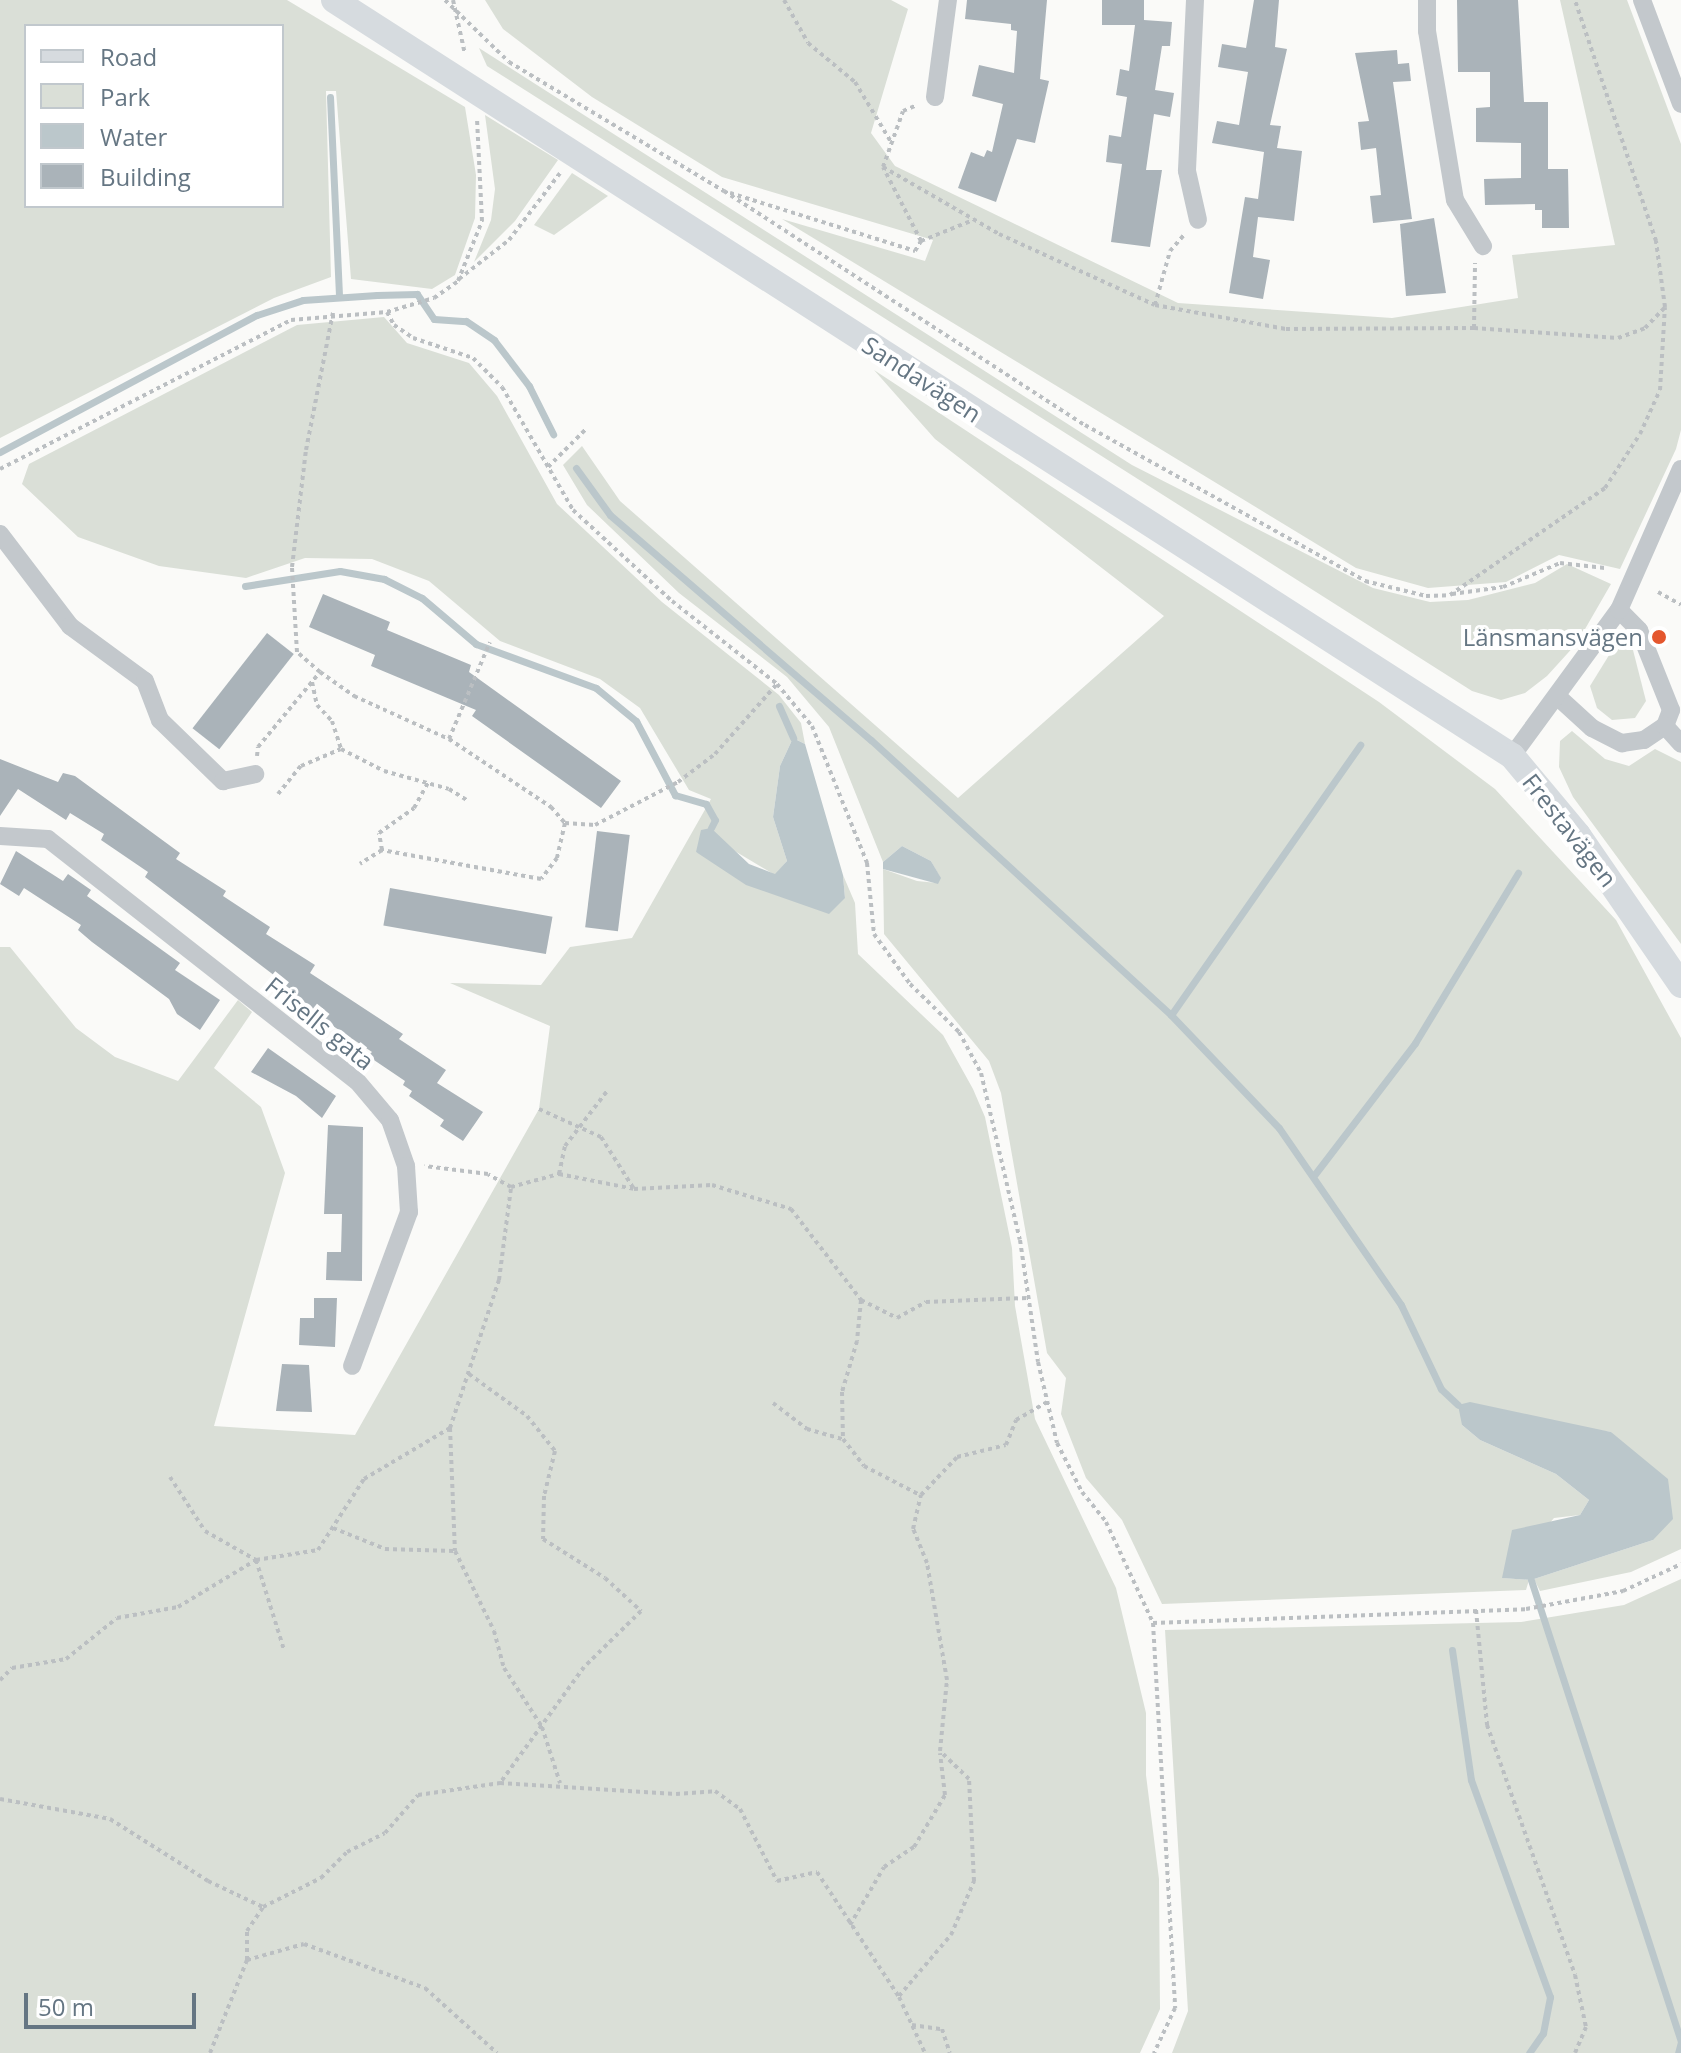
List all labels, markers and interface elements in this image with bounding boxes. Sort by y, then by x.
legend [24,24,284,208]
text: Road [100,40,157,73]
text: Park [100,80,150,113]
text: Water [100,120,167,153]
text: Building [100,160,191,193]
street label: Sandavägen [857,330,987,428]
place label: Länsmansvägen [1463,623,1643,651]
marker: Länsmansvägen [1650,628,1668,646]
street label: Frestavägen [1517,768,1623,892]
street label: Frisells gata [260,971,380,1075]
scale bar [28,1977,200,2027]
text: 50 m [38,1990,94,2023]

